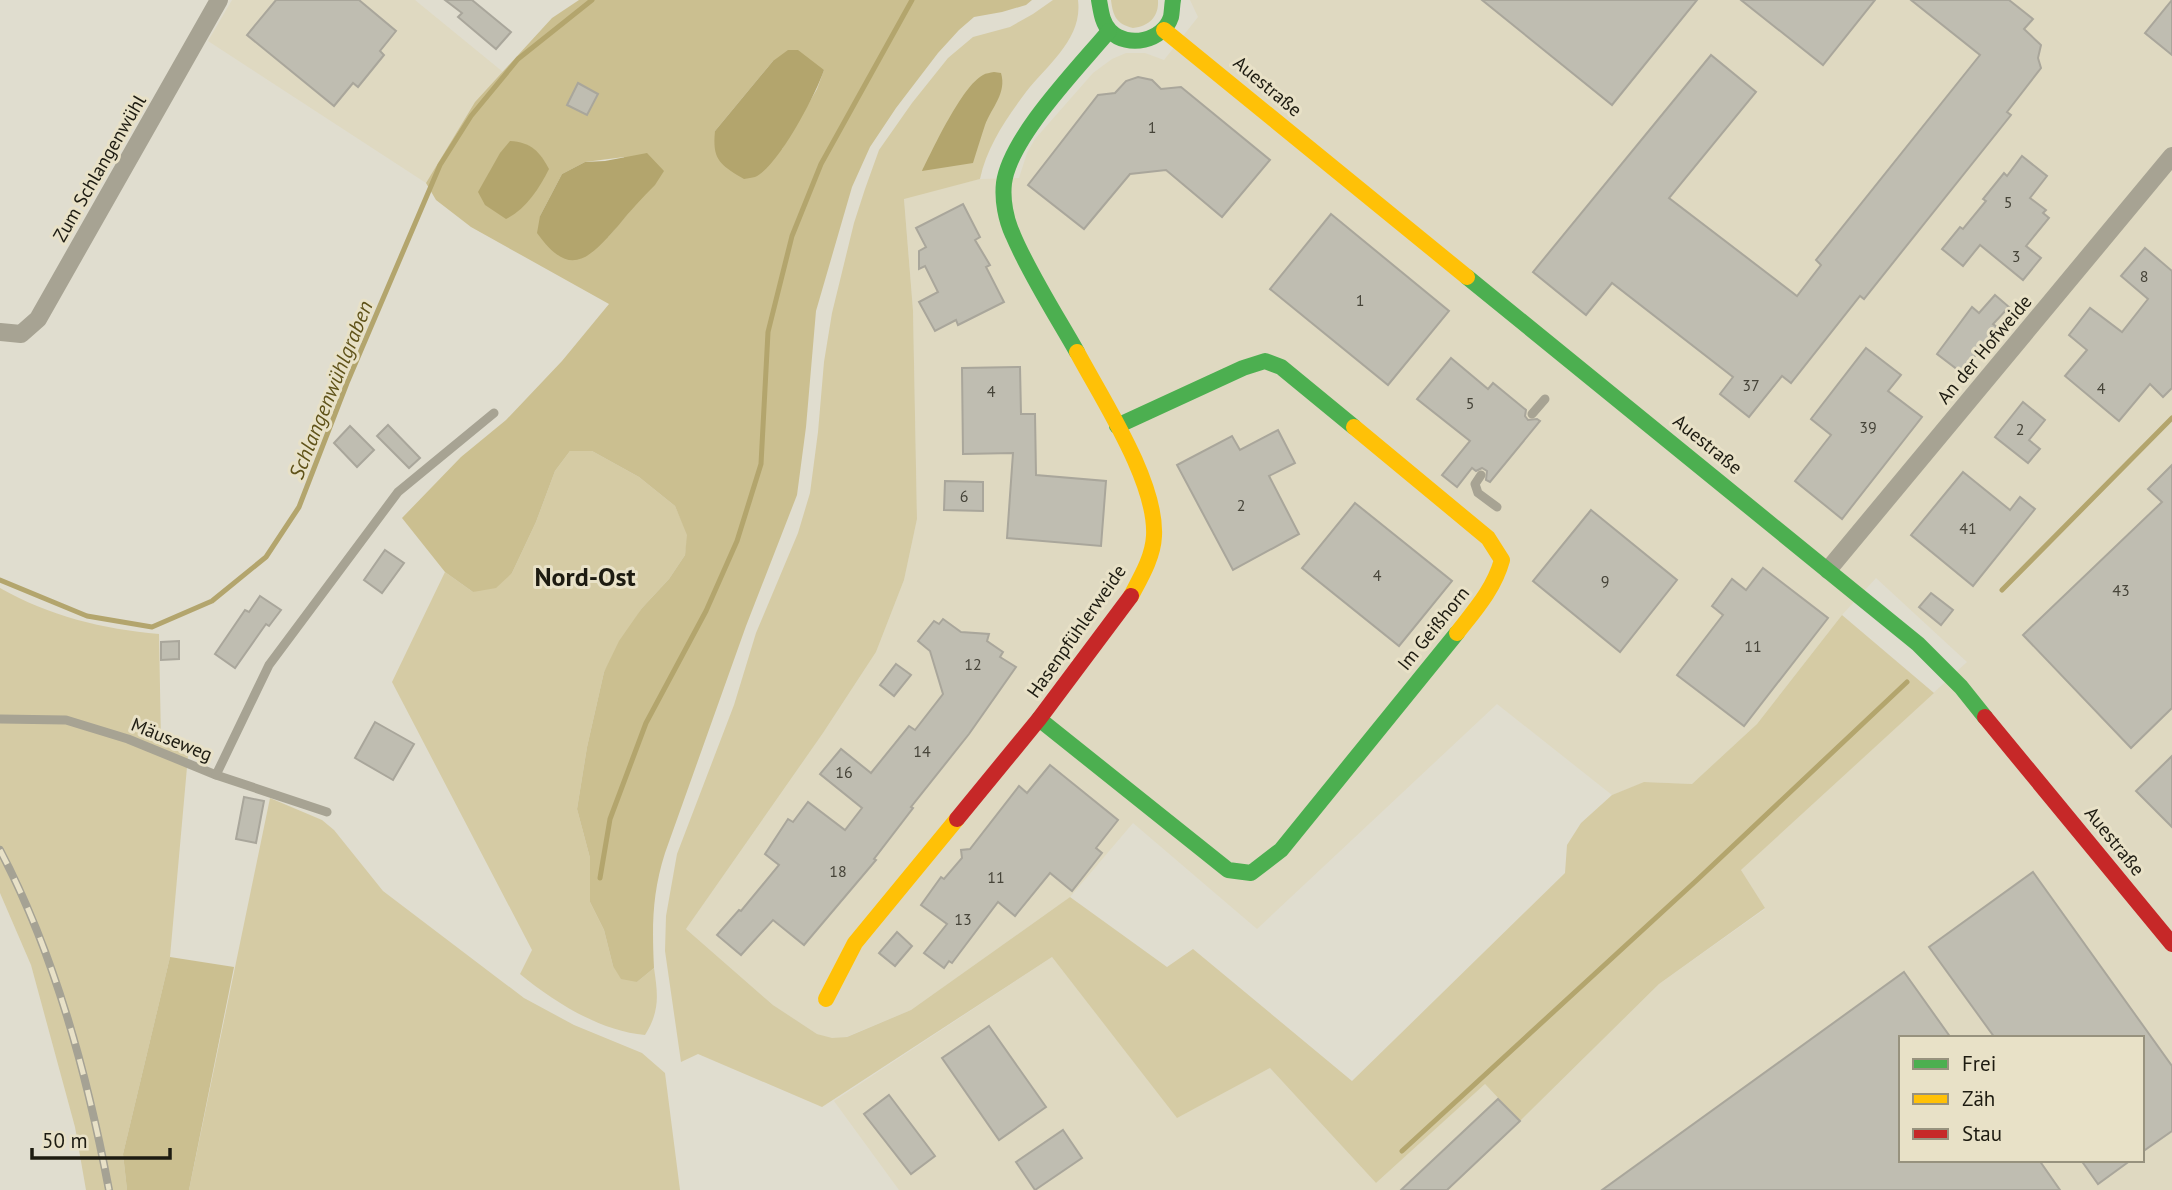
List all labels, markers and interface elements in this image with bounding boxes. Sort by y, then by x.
street label: Auestraße [1229,50,1307,122]
street label: Zum Schlangenwühl [47,90,151,246]
house number: 1 [1148,117,1156,137]
house number: 5 [2004,192,2012,212]
house number: 3 [2012,246,2020,266]
house number: 8 [2140,266,2148,286]
house number: 1 [1356,290,1364,310]
street label: An der Hofweide [1931,290,2037,408]
water label: Schlangenwühlgraben [282,297,379,483]
house number: 37 [1742,375,1760,395]
house number: 4 [2097,378,2106,398]
house number: 4 [987,381,996,401]
house number: 5 [1466,393,1474,413]
street label: Auestraße [1668,409,1748,479]
house number: 39 [1859,417,1877,437]
house number: 2 [2016,419,2024,439]
house number: 6 [960,486,968,506]
house number: 2 [1237,495,1245,515]
house number: 41 [1959,518,1977,538]
district label: Nord-Ost [534,560,636,593]
street label: Hasenpfühlerweide [1021,560,1131,702]
house number: 4 [1373,565,1382,585]
house number: 9 [1601,571,1609,591]
house number: 43 [2112,580,2130,600]
street label: Im Geißhorn [1392,581,1474,675]
house number: 11 [1744,636,1762,656]
house number: 12 [964,654,982,674]
street label: Mäuseweg [128,712,216,766]
house number: 14 [913,741,931,761]
house number: 16 [835,762,853,782]
street label: Auestraße [2080,801,2150,881]
house number: 18 [829,861,847,881]
house number: 11 [987,867,1005,887]
house number: 13 [954,909,972,929]
legend [1899,1036,2144,1162]
text: Frei [1962,1050,1996,1077]
text: Zäh [1962,1085,1995,1112]
scale bar [32,1116,170,1160]
text: Stau [1962,1120,2002,1147]
text: 50 m [42,1127,88,1154]

